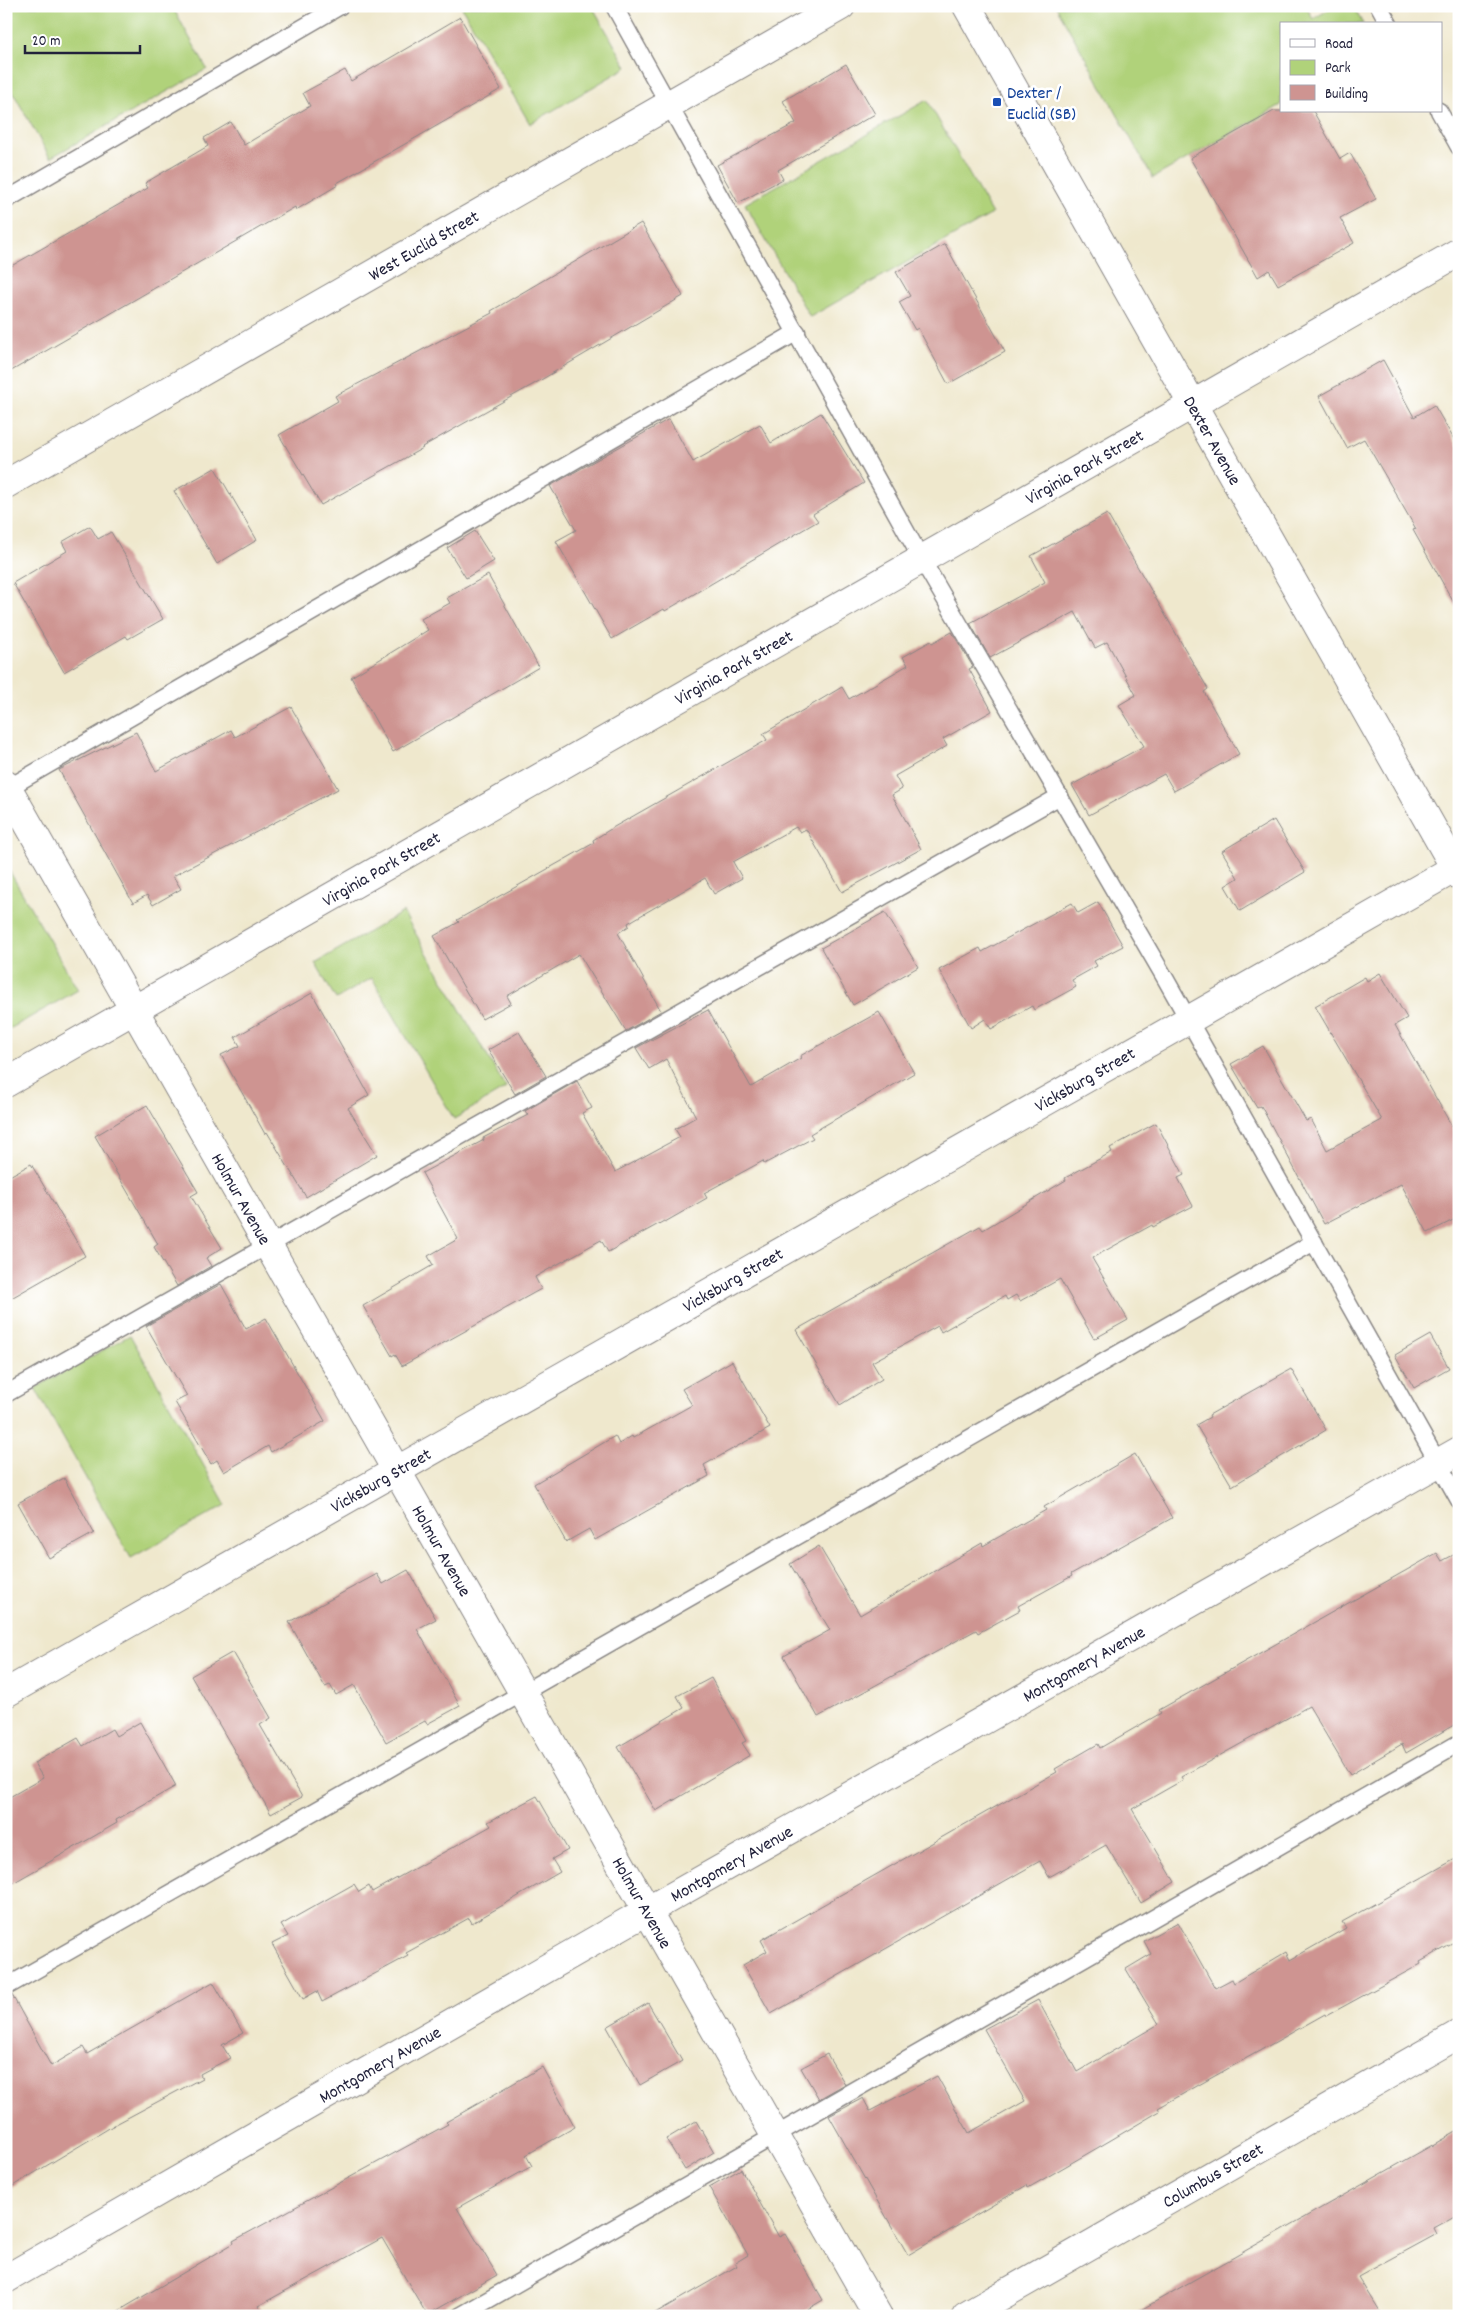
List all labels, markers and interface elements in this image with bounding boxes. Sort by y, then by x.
scale bar [25,22,140,54]
legend [1280,22,1442,112]
text: 20 m [32,31,60,53]
text: Road [1325,34,1353,56]
text: Park [1325,58,1351,80]
place label: Dexter / Euclid (SB) [1007,82,1076,128]
text: Building [1325,84,1368,106]
marker: Dexter / Euclid (SB) [991,96,1003,108]
street label: West Euclid Street [365,205,485,289]
street label: Dexter Avenue [1176,392,1246,491]
street label: Virginia Park Street [1022,425,1149,512]
street label: Virginia Park Street [671,625,799,713]
street label: Virginia Park Street [318,827,446,914]
street label: Vicksburg Street [1031,1043,1141,1120]
street label: Holmur Avenue [203,1149,275,1250]
street label: Vicksburg Street [679,1243,789,1320]
street label: Vicksburg Street [327,1443,437,1521]
street label: Holmur Avenue [404,1501,476,1602]
street label: Montgomery Avenue [1019,1621,1151,1710]
street label: Montgomery Avenue [667,1821,798,1910]
street label: Holmur Avenue [604,1853,676,1954]
street label: Montgomery Avenue [315,2021,447,2111]
street label: Columbus Street [1159,2138,1269,2216]

